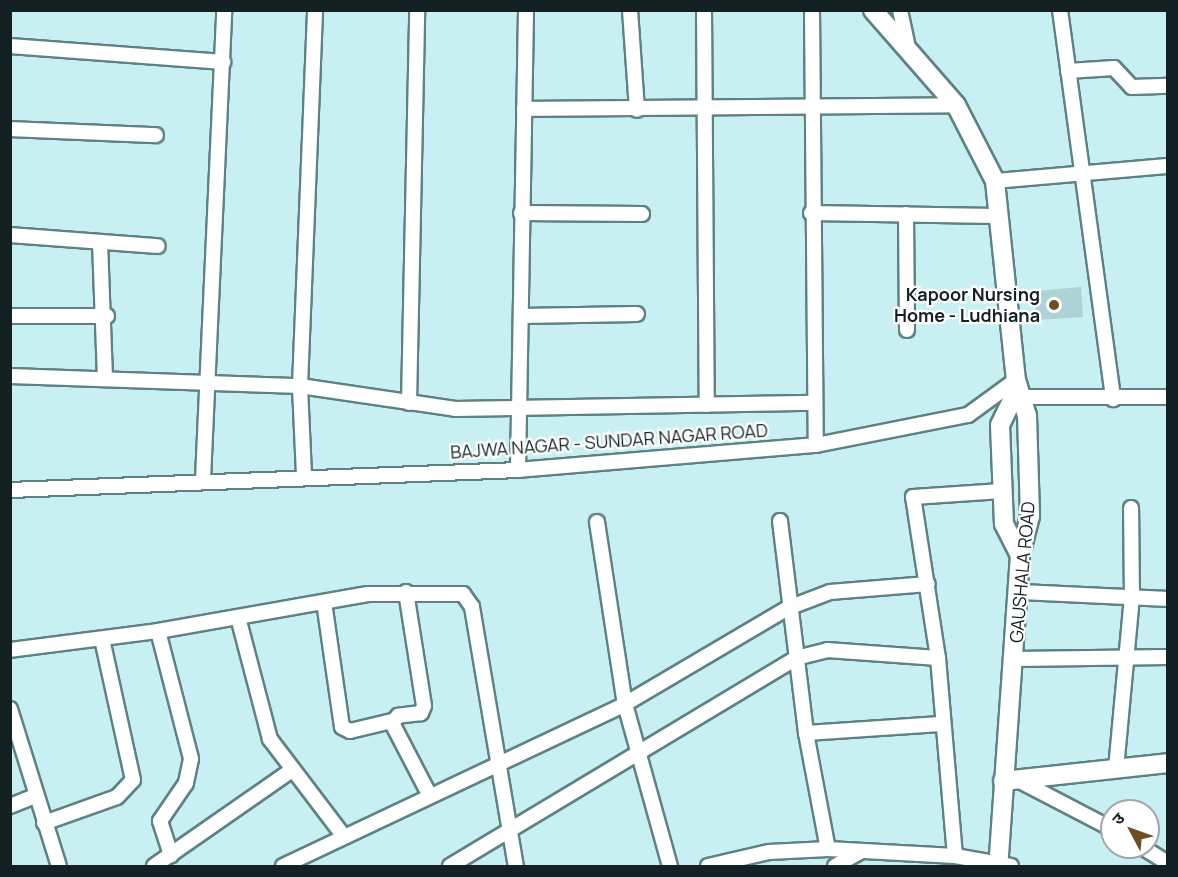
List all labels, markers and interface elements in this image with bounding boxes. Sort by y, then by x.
place label: Kapoor Nursing Home - Ludhiana [894,284,1040,326]
marker: Kapoor Nursing Home - Ludhiana [1045,296,1063,314]
street label: BAJWA NAGAR - SUNDAR NAGAR ROAD [450,419,768,463]
street label: GAUSHALA ROAD [1005,500,1039,644]
north arrow [1100,799,1160,859]
text: उ [1107,808,1129,829]

